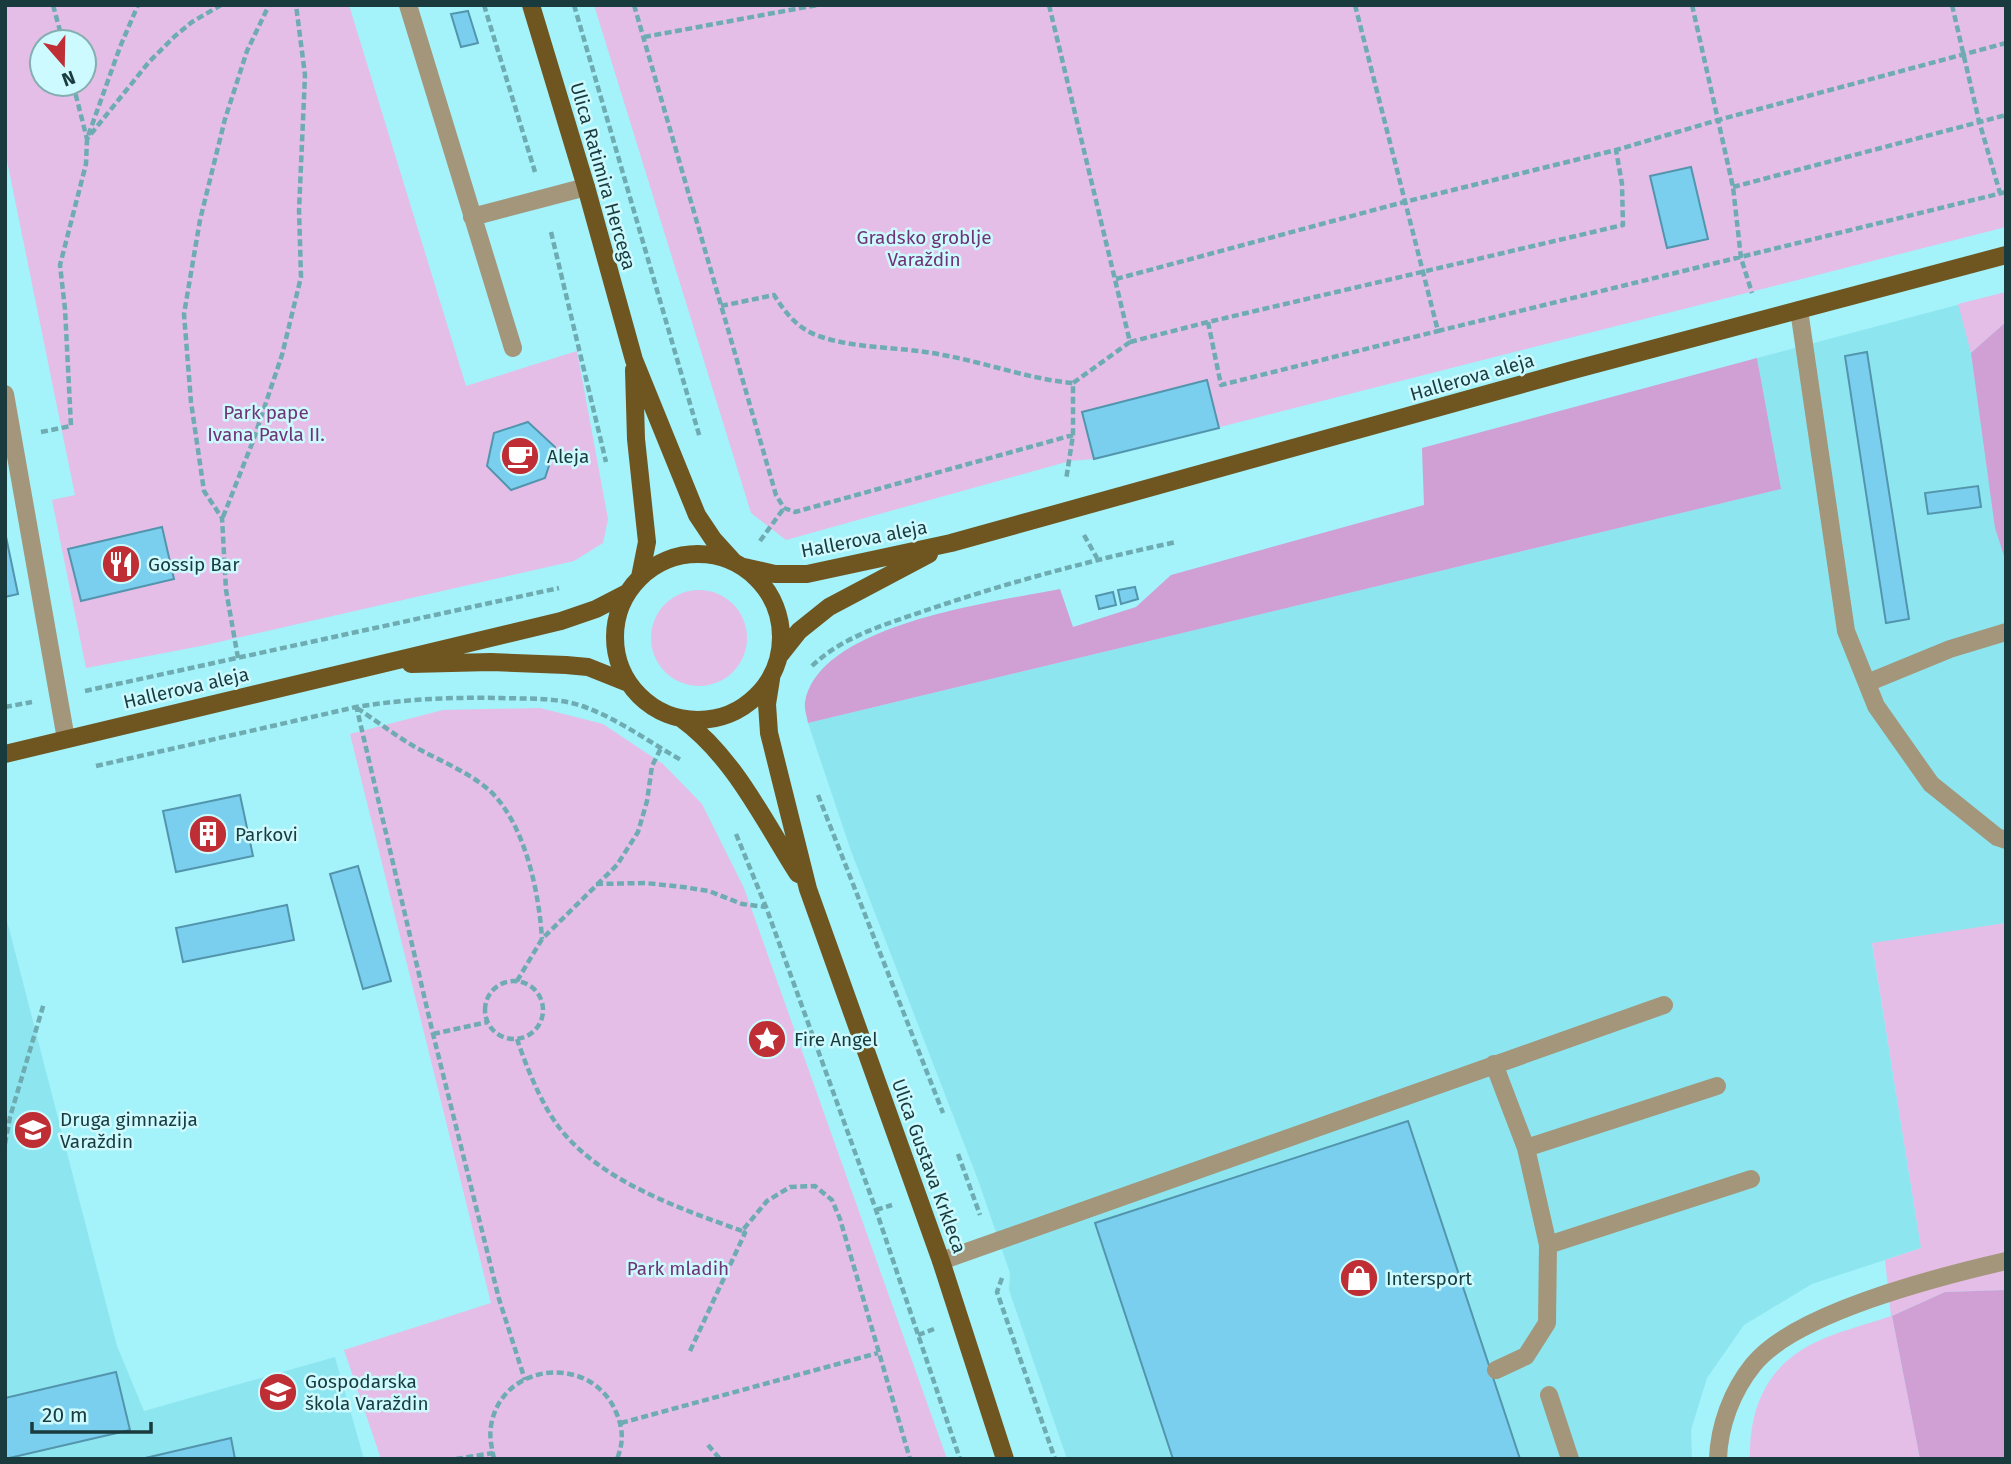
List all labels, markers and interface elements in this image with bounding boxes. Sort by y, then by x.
north arrow [28,28,98,98]
text: N [59,66,79,91]
street label: Ulica Ratimira Hercega [565,79,641,273]
park label: Gradsko groblje Varaždin [856,226,992,271]
street label: Hallerova aleja [1407,348,1537,406]
park label: Park pape Ivana Pavla II. [207,401,325,446]
cafe icon: Aleja [499,435,541,477]
place label: Aleja [547,445,589,468]
street label: Hallerova aleja [799,515,929,563]
restaurant icon: Gossip Bar [100,543,142,585]
place label: Gossip Bar [148,553,240,576]
street label: Hallerova aleja [121,662,251,714]
building icon: Parkovi [187,813,229,855]
place label: Parkovi [235,823,298,846]
place icon: Fire Angel [746,1018,788,1060]
place label: Fire Angel [794,1028,878,1051]
street label: Ulica Gustava Krkleca [887,1076,971,1256]
place label: Druga gimnazija Varaždin [60,1108,198,1153]
school or university icon: Druga gimnazija Varaždin [12,1109,54,1151]
park label: Park mladih [627,1257,729,1280]
shop icon: Intersport [1338,1257,1380,1299]
place label: Intersport [1386,1267,1472,1290]
place label: Gospodarska škola Varaždin [305,1370,429,1415]
school or university icon: Gospodarska škola Varaždin [257,1371,299,1413]
scale bar [32,1390,150,1434]
text: 20 m [42,1402,88,1428]

